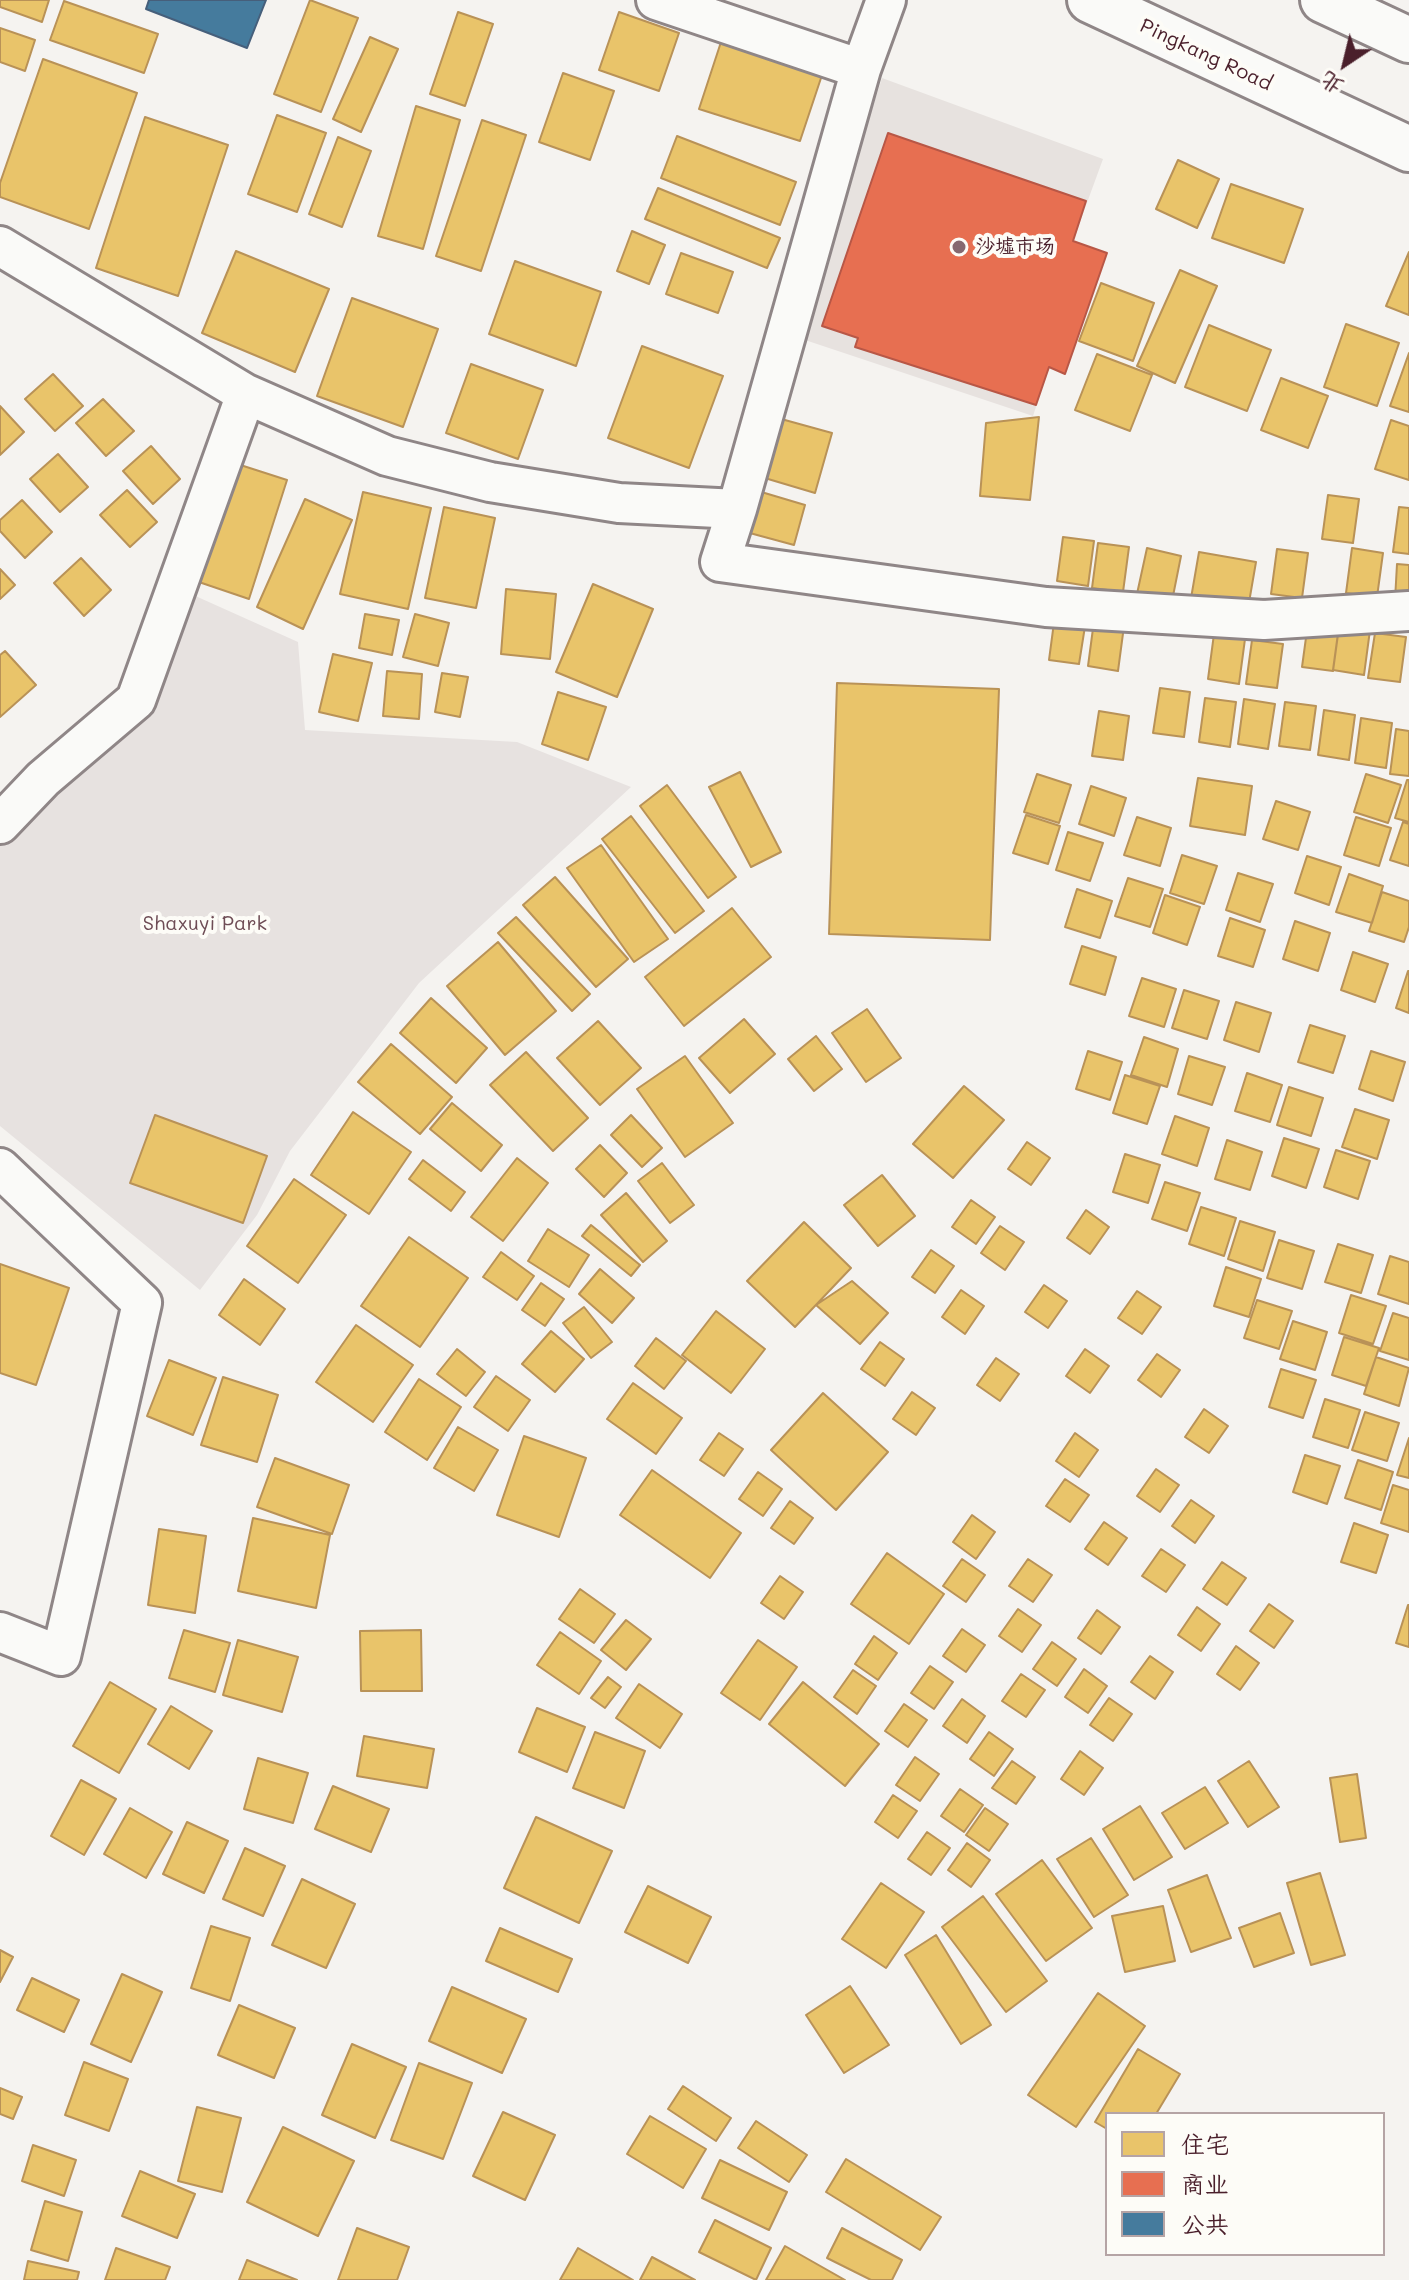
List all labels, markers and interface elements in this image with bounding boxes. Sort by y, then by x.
street label: Pingkang Road [1136,14,1276,96]
north arrow [1305,24,1385,104]
text: 北 [1314,66,1348,102]
place label: 沙墟市场 [975,235,1055,259]
marker: 沙墟市场 [950,238,968,256]
park label: Shaxuyi Park [143,912,267,936]
legend [1105,2112,1385,2256]
text: 住宅 [1181,2128,1229,2159]
text: 商业 [1181,2168,1229,2199]
text: 公共 [1181,2208,1229,2239]

